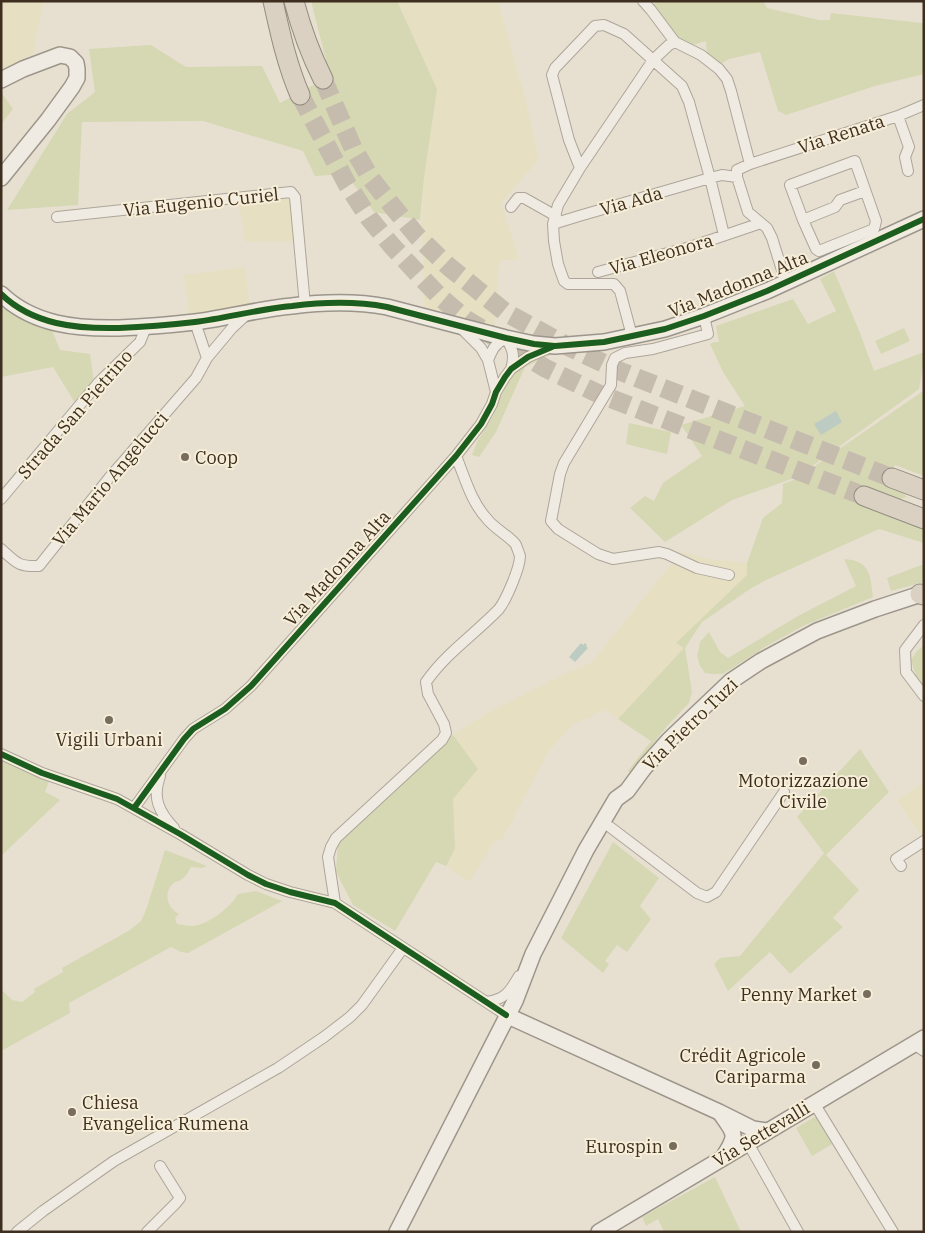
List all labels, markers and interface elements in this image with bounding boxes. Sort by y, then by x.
street label: Via Renata [795,109,888,159]
street label: Via Ada [597,181,665,221]
street label: Via Eugenio Curiel [122,182,280,222]
street label: Via Eleonora [606,228,716,280]
street label: Via Madonna Alta [665,245,811,323]
street label: Strada San Pietrino [13,345,137,483]
street label: Via Mario Angelucci [47,407,173,551]
place label: Coop [195,446,238,469]
marker: Coop [179,451,191,463]
street label: Via Madonna Alta [279,505,395,631]
street label: Via Pietro Tuzi [637,672,743,775]
marker: Vigili Urbani [103,714,115,726]
place label: Vigili Urbani [55,728,163,751]
marker: Motorizzazione Civile [797,755,809,767]
place label: Motorizzazione Civile [738,769,868,813]
place label: Penny Market [740,983,857,1006]
marker: Penny Market [861,988,873,1000]
place label: Crédit Agricole Cariparma [680,1044,806,1088]
marker: Crédit Agricole Cariparma [810,1059,822,1071]
place label: Chiesa Evangelica Rumena [82,1091,249,1135]
street label: Via Settevalli [708,1096,814,1172]
marker: Chiesa Evangelica Rumena [66,1106,78,1118]
place label: Eurospin [585,1135,663,1158]
marker: Eurospin [667,1140,679,1152]

